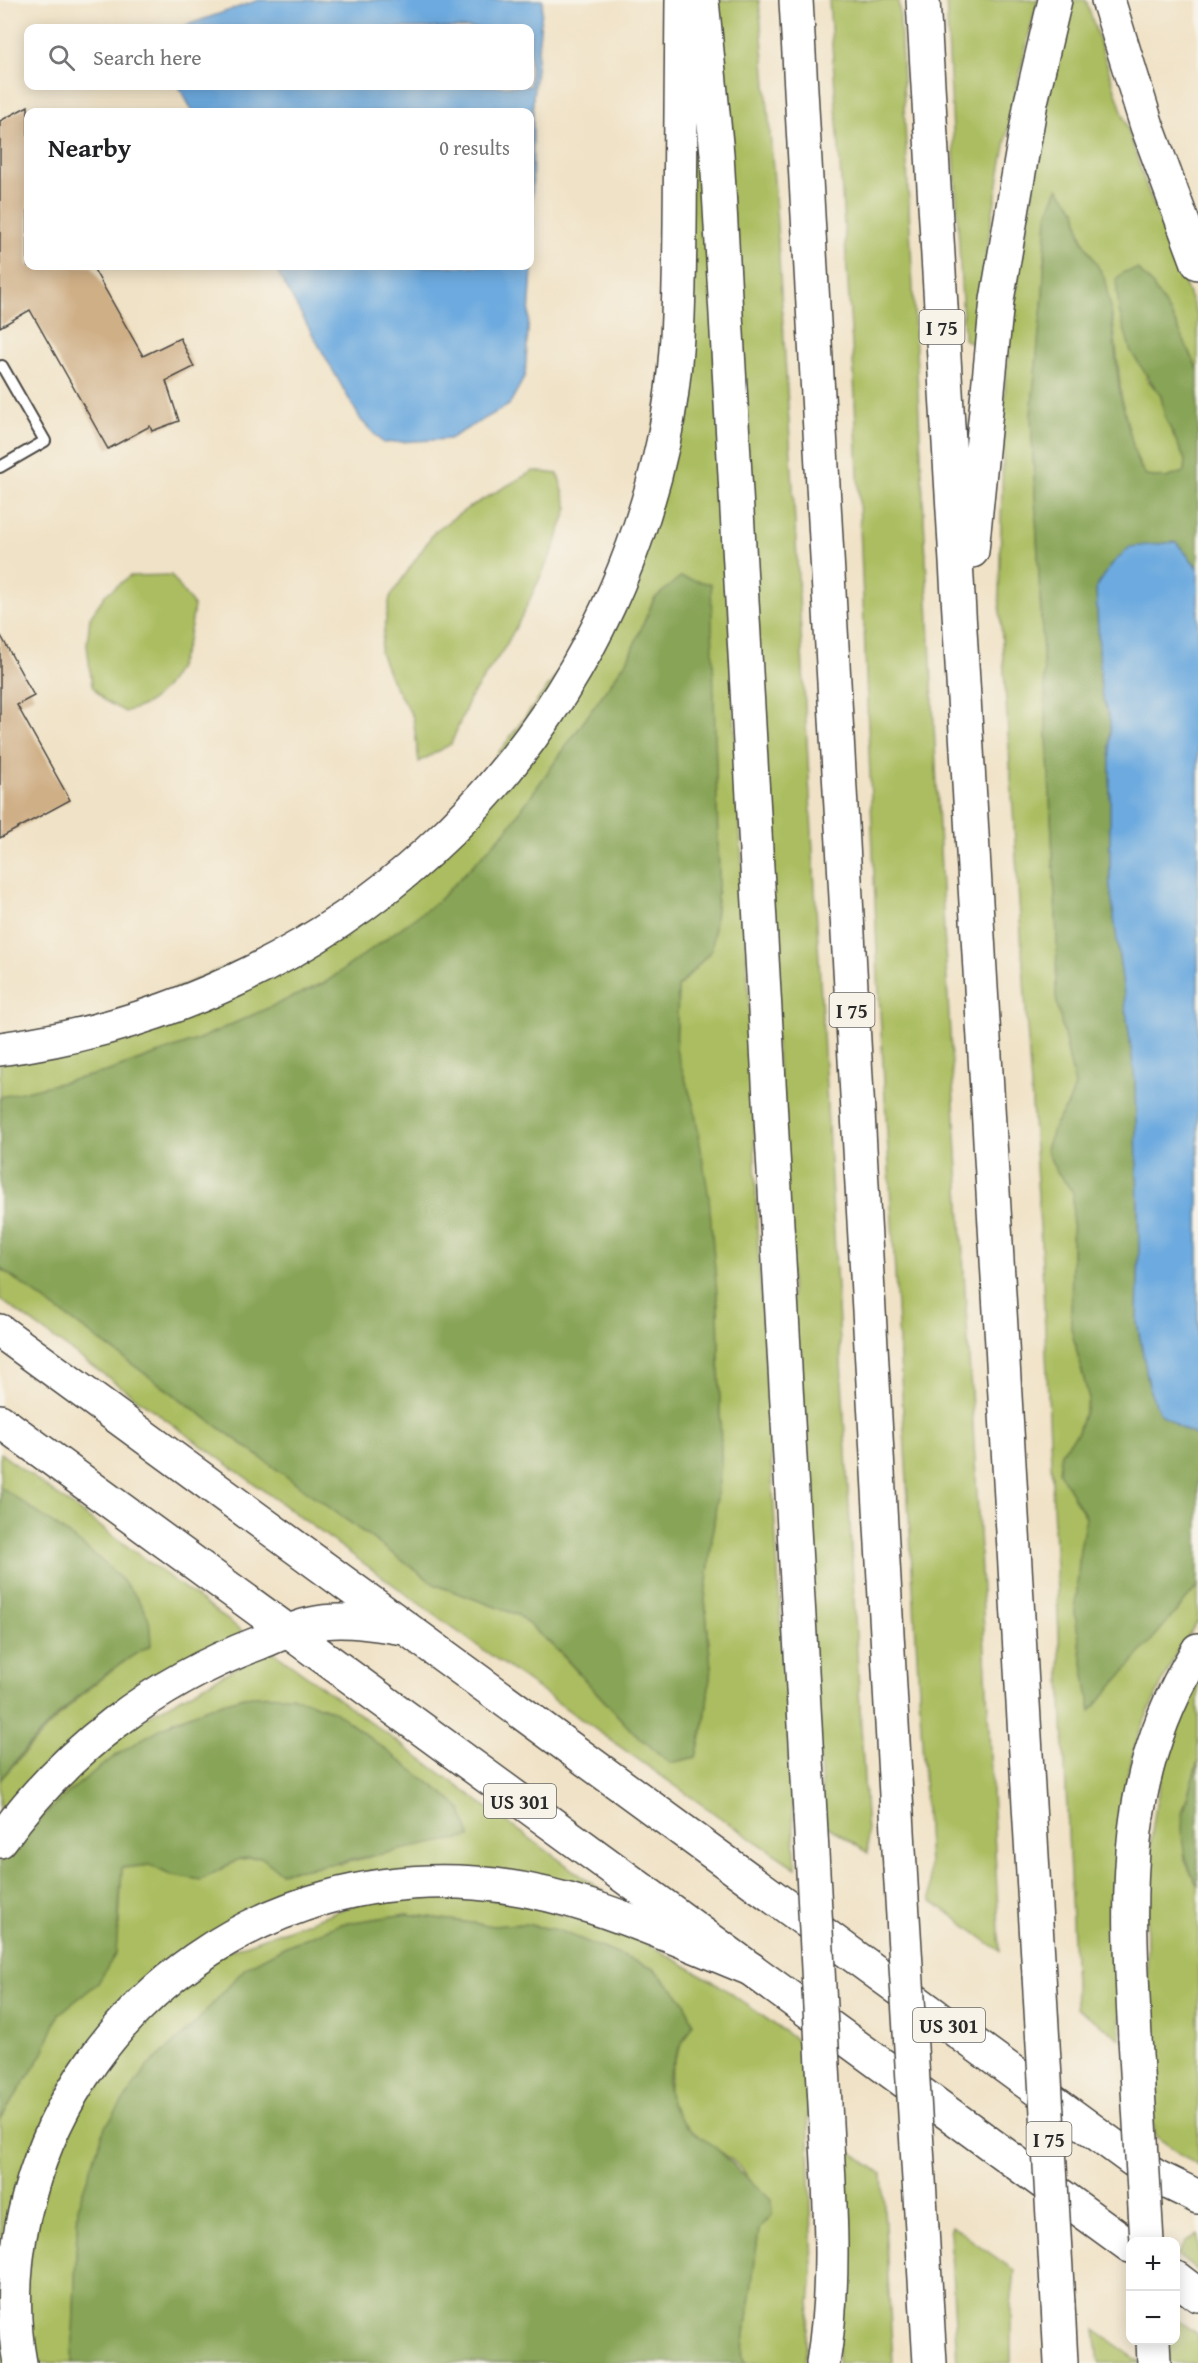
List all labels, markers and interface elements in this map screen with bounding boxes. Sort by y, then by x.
search box [24,24,534,90]
icon: search [45,41,78,74]
text: Search here [93,41,202,73]
text: Nearby [48,128,131,167]
text: 0 results [439,133,510,162]
road number: I 75 [920,310,964,344]
road number: I 75 [830,993,874,1027]
road number: US 301 [484,1784,556,1818]
road number: US 301 [913,2008,985,2042]
road number: I 75 [1026,2122,1072,2156]
map controls [1126,2237,1180,2345]
button: + [1126,2237,1180,2291]
button: − [1126,2291,1180,2345]

